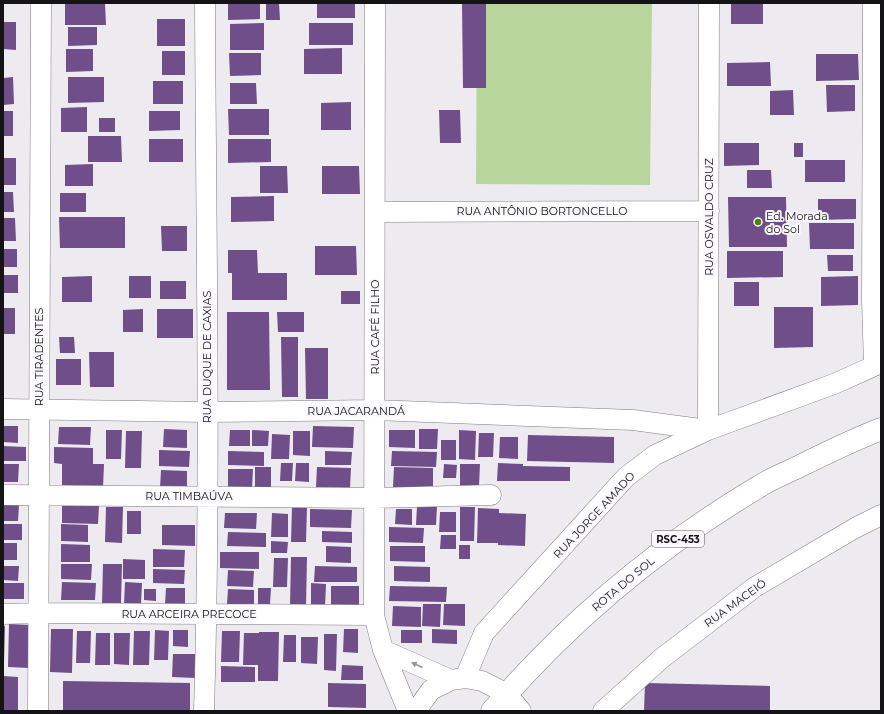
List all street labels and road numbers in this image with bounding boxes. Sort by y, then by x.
street label: RUA OSVALDO CRUZ [702,158,716,276]
street label: RUA ANTÔNIO BORTONCELLO [457,204,627,218]
street label: RUA CAFÉ FILHO [368,280,382,374]
street label: RUA DUQUE DE CAXIAS [200,290,214,423]
street label: RUA TIRADENTES [32,307,46,406]
street label: RUA JACARANDÁ [307,404,405,418]
street label: RUA JORGE AMADO [550,469,638,561]
street label: RUA TIMBAÚVA [145,489,233,503]
road number: RSC-453 [652,531,704,547]
street label: ROTA DO SOL [589,553,658,614]
street label: RUA MACEIÓ [701,576,769,630]
street label: RUA ARCEIRA PRECOCE [121,607,257,621]

